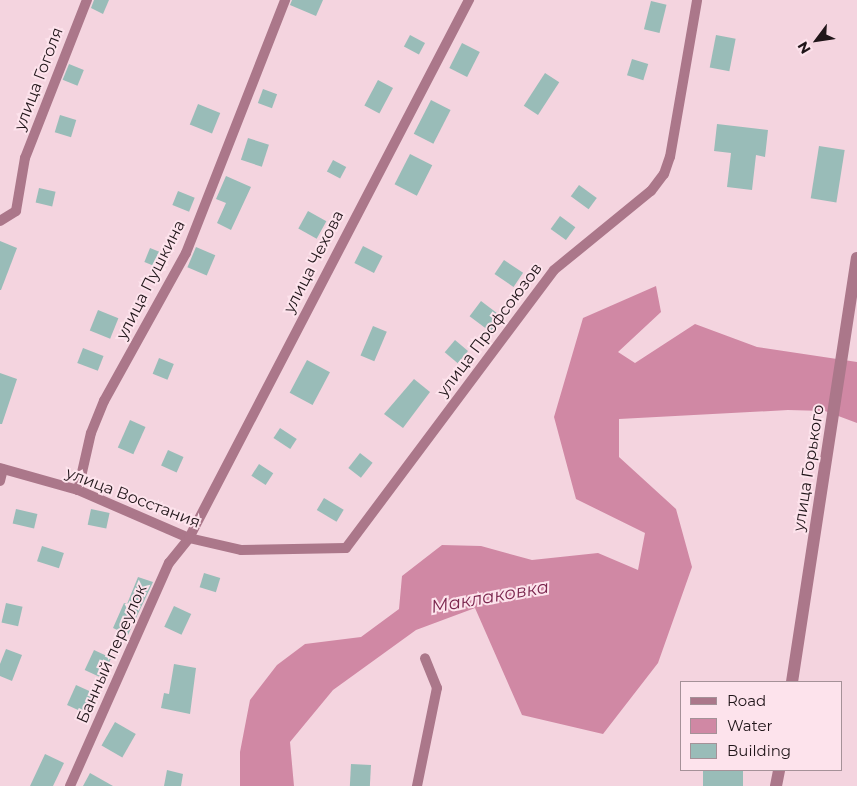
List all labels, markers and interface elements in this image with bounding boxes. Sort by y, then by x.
north arrow [792,15,842,65]
street label: улица Гоголя [11,25,67,133]
text: N [794,38,815,57]
street label: улица Чехова [280,207,348,317]
street label: улица Пушкина [113,217,189,343]
street label: улица Профсоюзов [433,259,547,401]
street label: улица Горького [789,403,829,533]
street label: улица Восстания [63,464,203,532]
water label: Маклаковка [429,576,551,618]
street label: Банный переулок [73,582,151,726]
legend [680,681,842,771]
text: Road [727,691,766,710]
text: Water [727,716,773,735]
text: Building [727,741,791,760]

